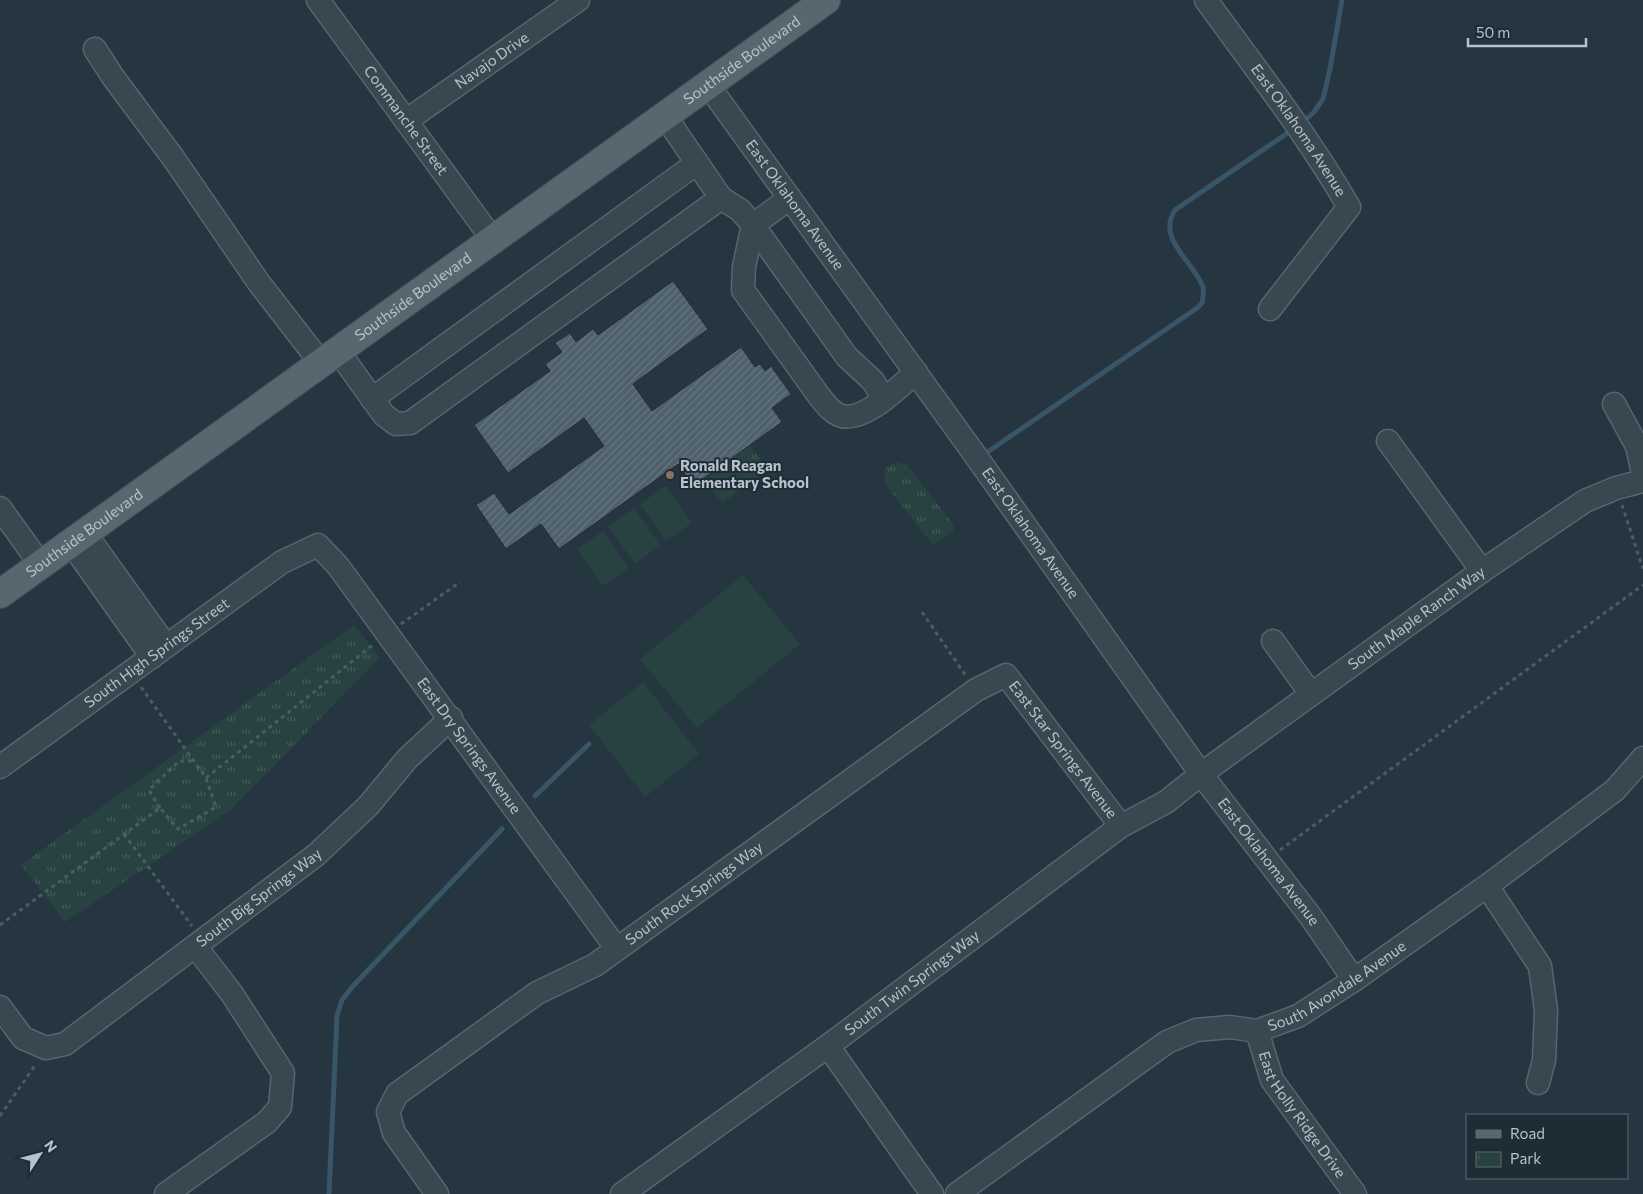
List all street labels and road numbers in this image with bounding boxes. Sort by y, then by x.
street label: Southside Boulevard [680,12,803,108]
street label: Navajo Drive [451,28,532,92]
street label: East Oklahoma Avenue [1248,60,1351,199]
street label: Commanche Street [361,62,453,178]
street label: East Oklahoma Avenue [742,136,848,273]
street label: Southside Boulevard [351,248,475,344]
street label: East Oklahoma Avenue [979,464,1084,601]
street label: Southside Boulevard [22,484,146,580]
street label: South Maple Ranch Way [1344,562,1488,673]
street label: South High Springs Street [80,593,232,711]
street label: East Dry Springs Avenue [414,674,526,817]
street label: East Star Springs Avenue [1006,677,1122,822]
street label: East Oklahoma Avenue [1215,794,1324,929]
street label: South Rock Springs Way [622,837,766,948]
street label: South Big Springs Way [192,844,325,950]
street label: South Twin Springs Way [841,925,983,1038]
street label: South Avondale Avenue [1265,936,1409,1034]
street label: East Holly Ridge Drive [1256,1049,1350,1181]

